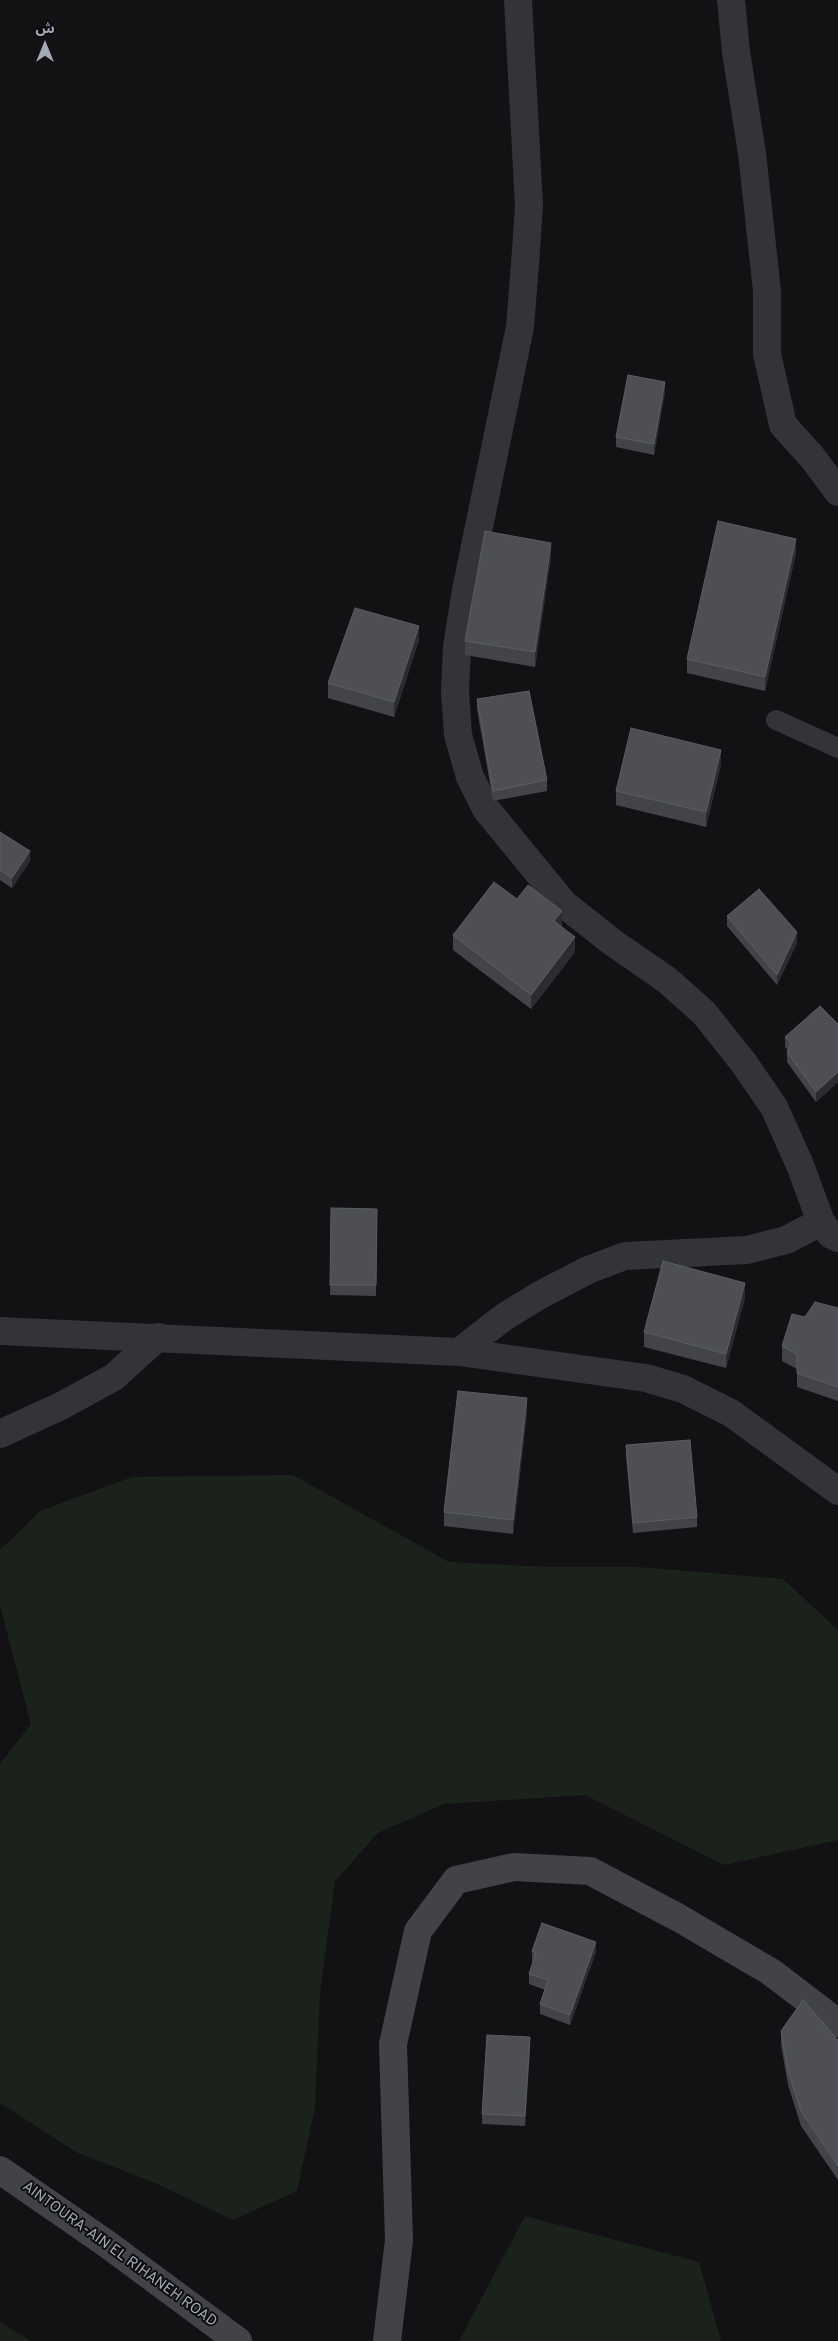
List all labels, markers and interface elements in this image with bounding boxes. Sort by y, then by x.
north arrow [20,20,70,70]
text: ش [35,21,55,38]
street label: AINTOURA-AIN EL RIHANEH ROAD [18,2178,220,2332]

